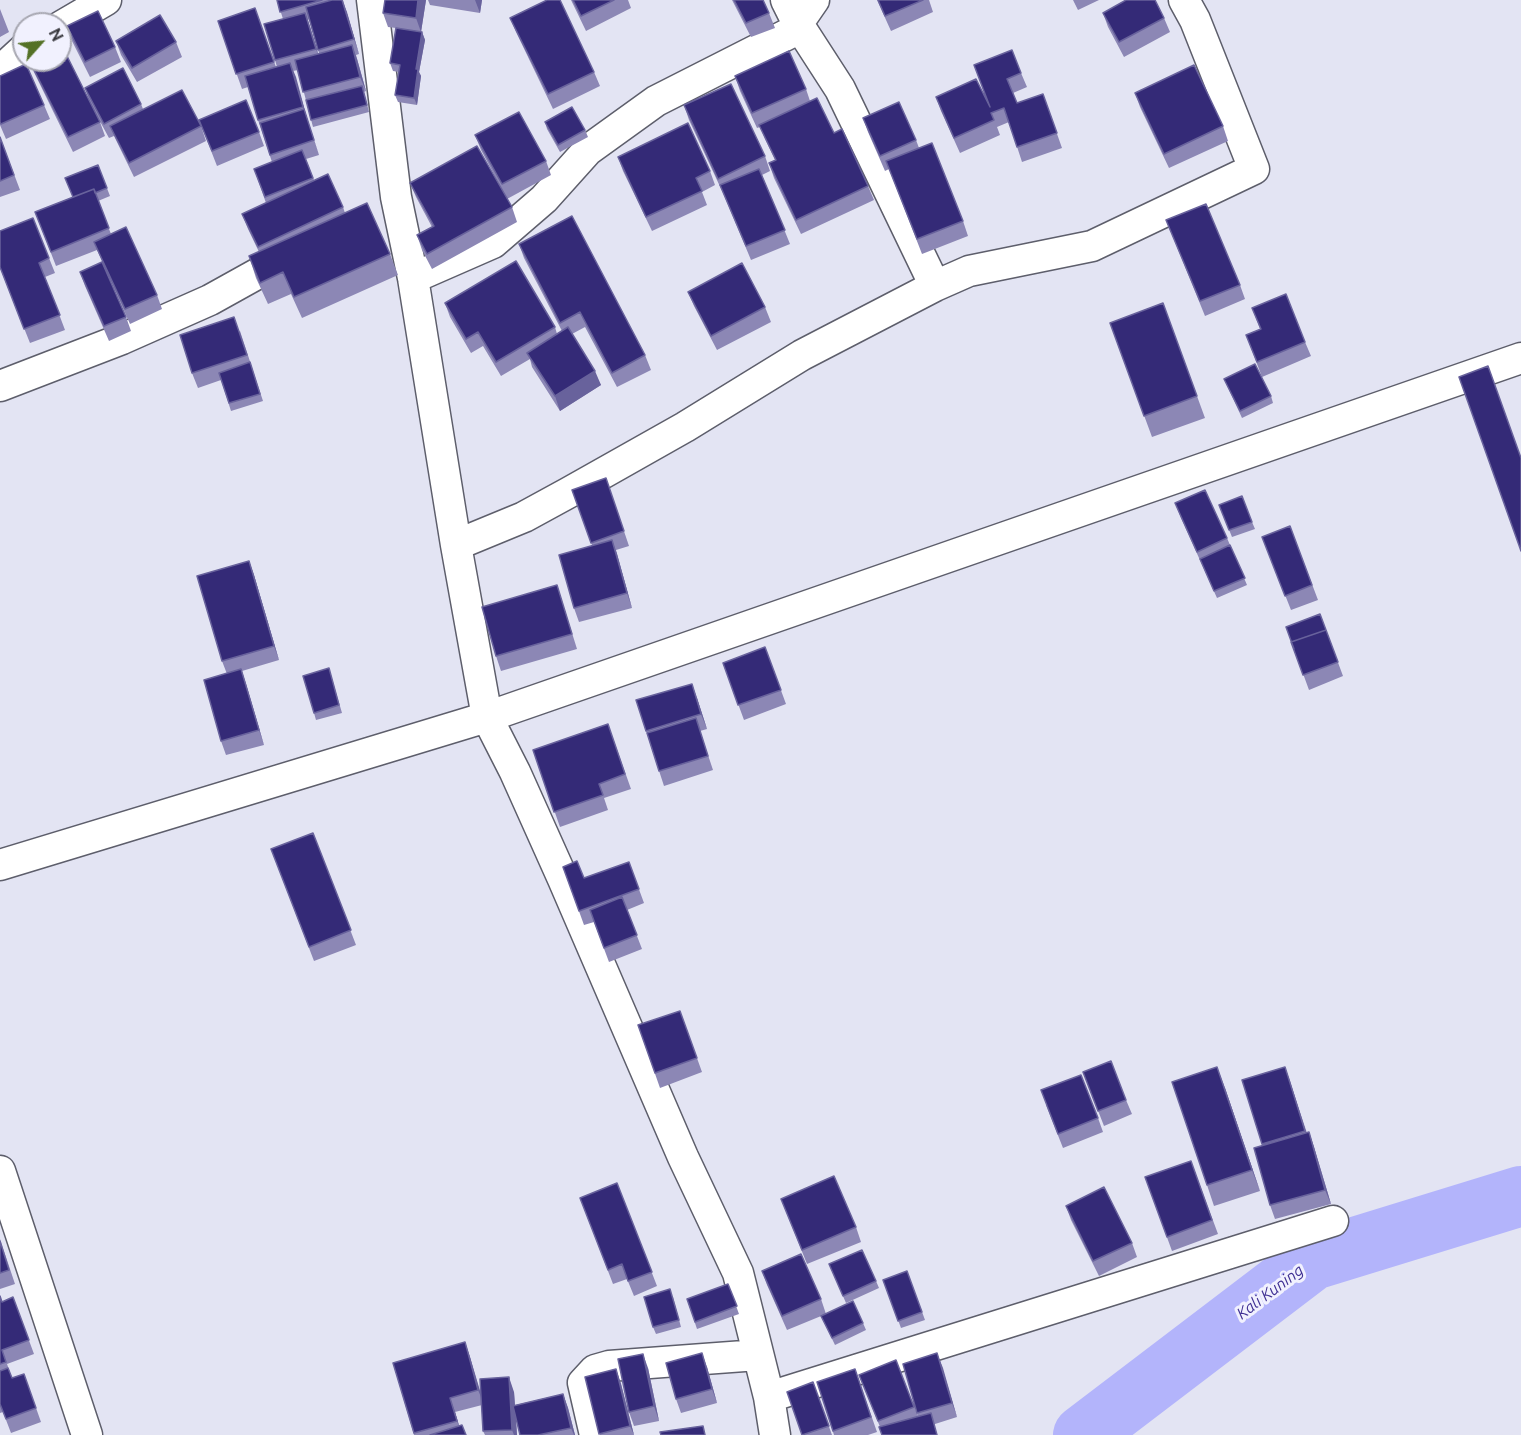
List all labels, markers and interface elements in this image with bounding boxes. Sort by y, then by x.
north arrow [12,12,72,72]
text: N [46,25,67,44]
water label: Kali Kuning [1233,1261,1307,1323]

